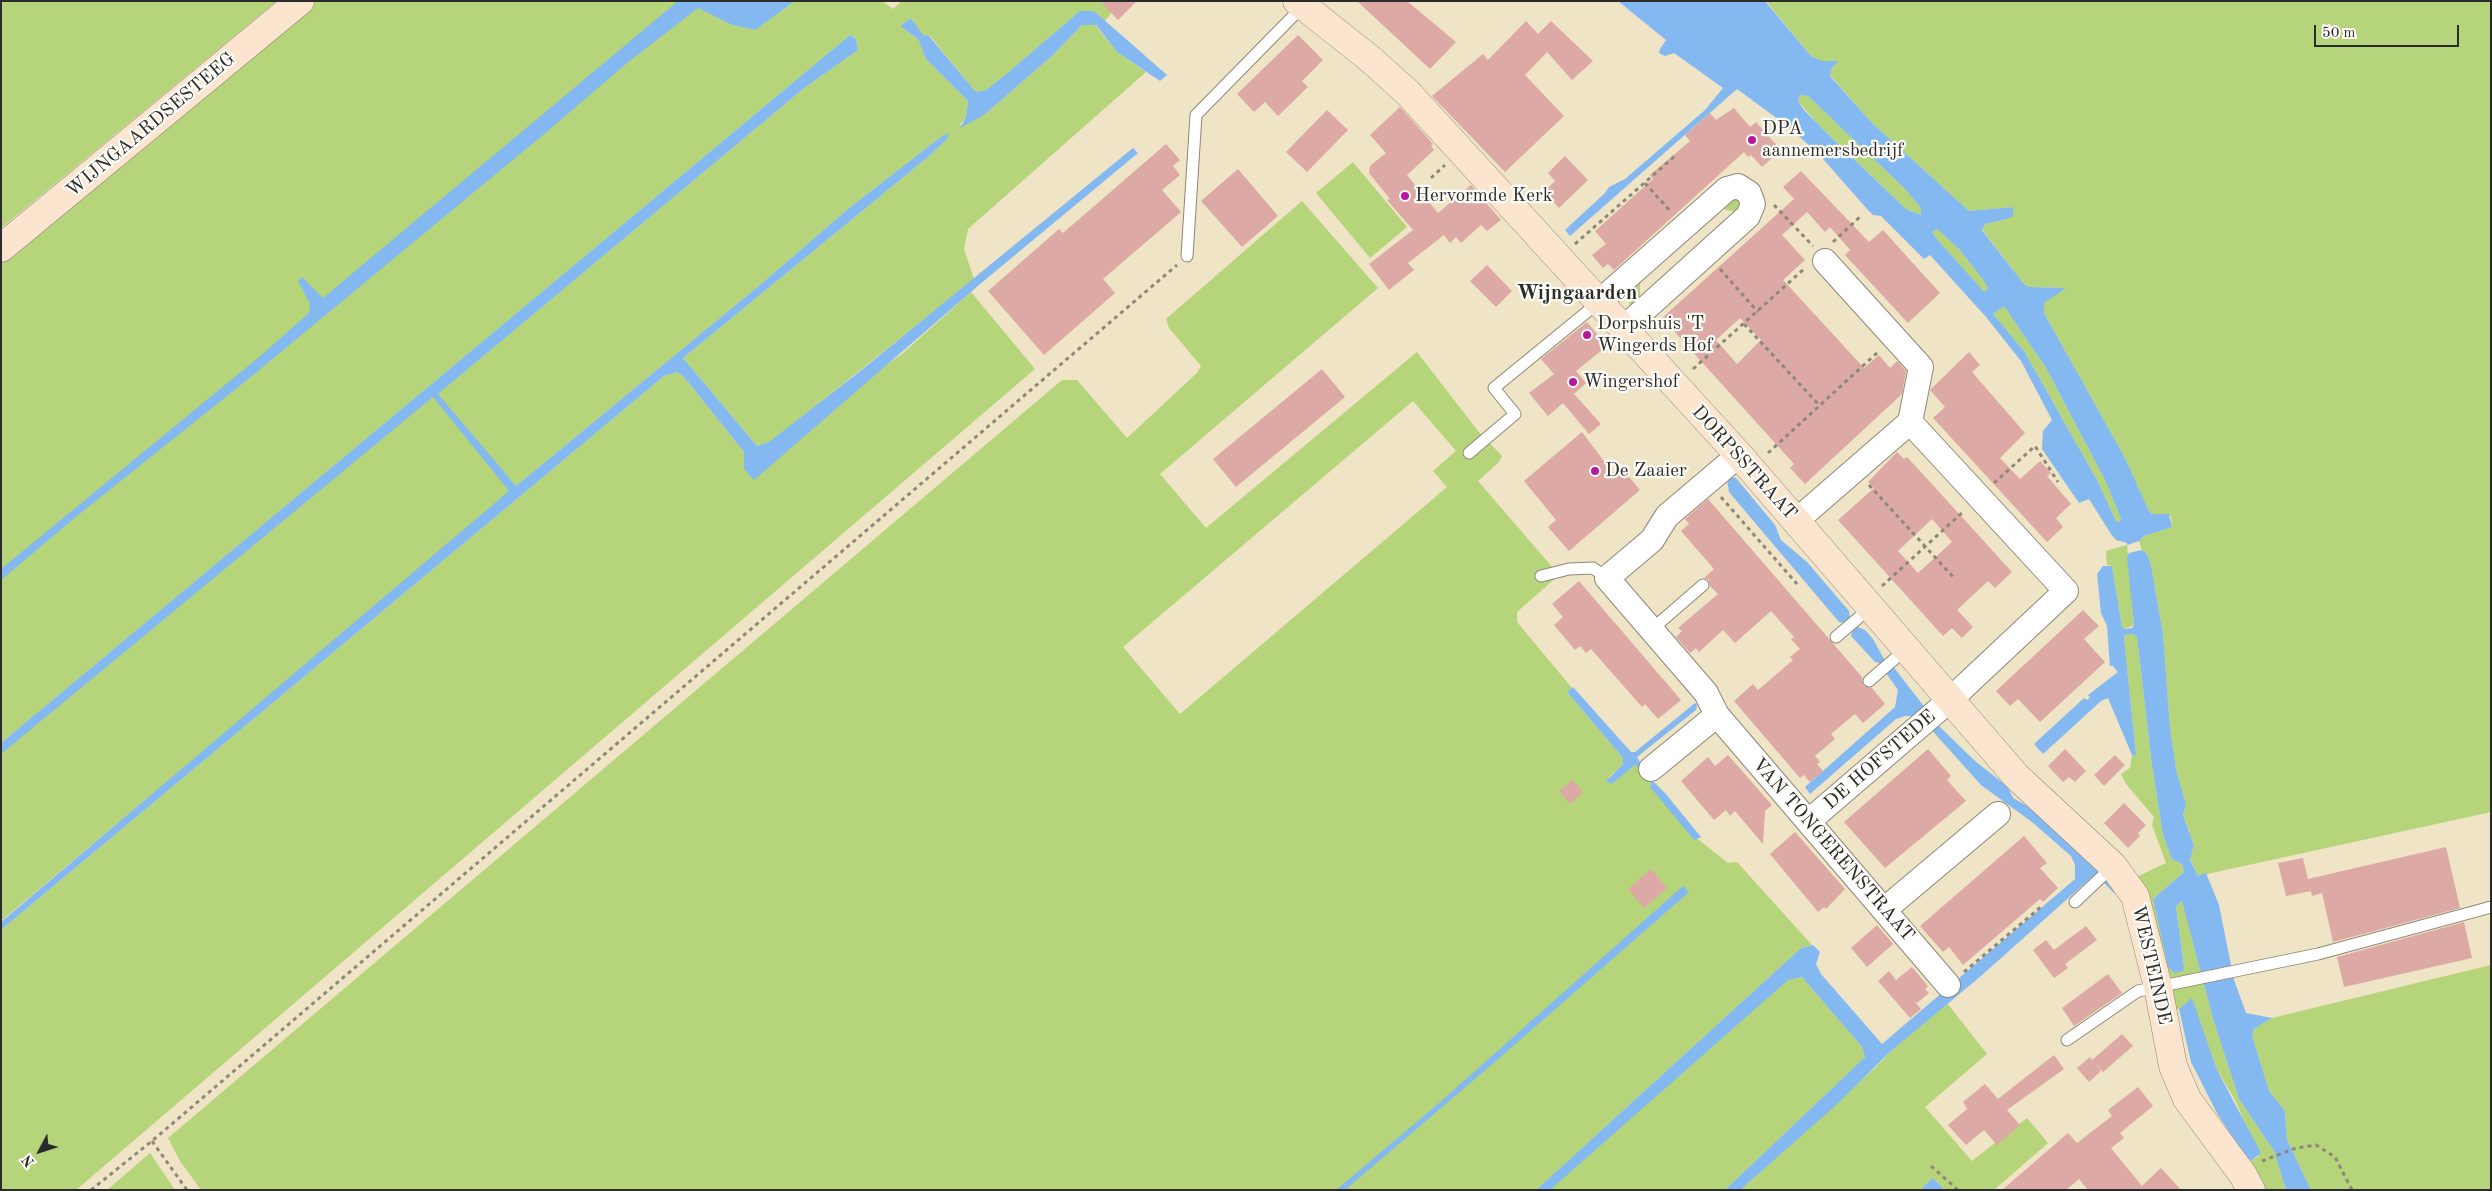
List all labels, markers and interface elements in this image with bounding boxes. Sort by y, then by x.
scale bar [2317,15,2462,47]
text: 50 m [2322,26,2356,41]
street label: WIJNGAARDSESTEEG [62,48,240,202]
place label: DPA aannemersbedrijf [1762,118,1904,162]
marker: DPA aannemersbedrijf [1746,134,1758,146]
place label: Hervormde Kerk [1415,185,1553,207]
marker: Hervormde Kerk [1399,190,1411,202]
district label: Wijngaarden [1517,280,1637,306]
place label: Dorpshuis 'T Wingerds Hof [1597,313,1713,357]
marker: Dorpshuis 'T Wingerds Hof [1581,329,1593,341]
place label: Wingershof [1583,371,1679,393]
marker: Wingershof [1567,376,1579,388]
street label: DORPSSTRAAT [1687,401,1801,525]
place label: De Zaaier [1605,460,1687,482]
marker: De Zaaier [1589,465,1601,477]
street label: DE HOFSTEDE [1819,705,1941,815]
street label: VAN TONGERENSTRAAT [1747,754,1919,946]
street label: WESTEINDE [2126,903,2176,1027]
north arrow [15,1126,65,1176]
text: N [20,1152,37,1169]

